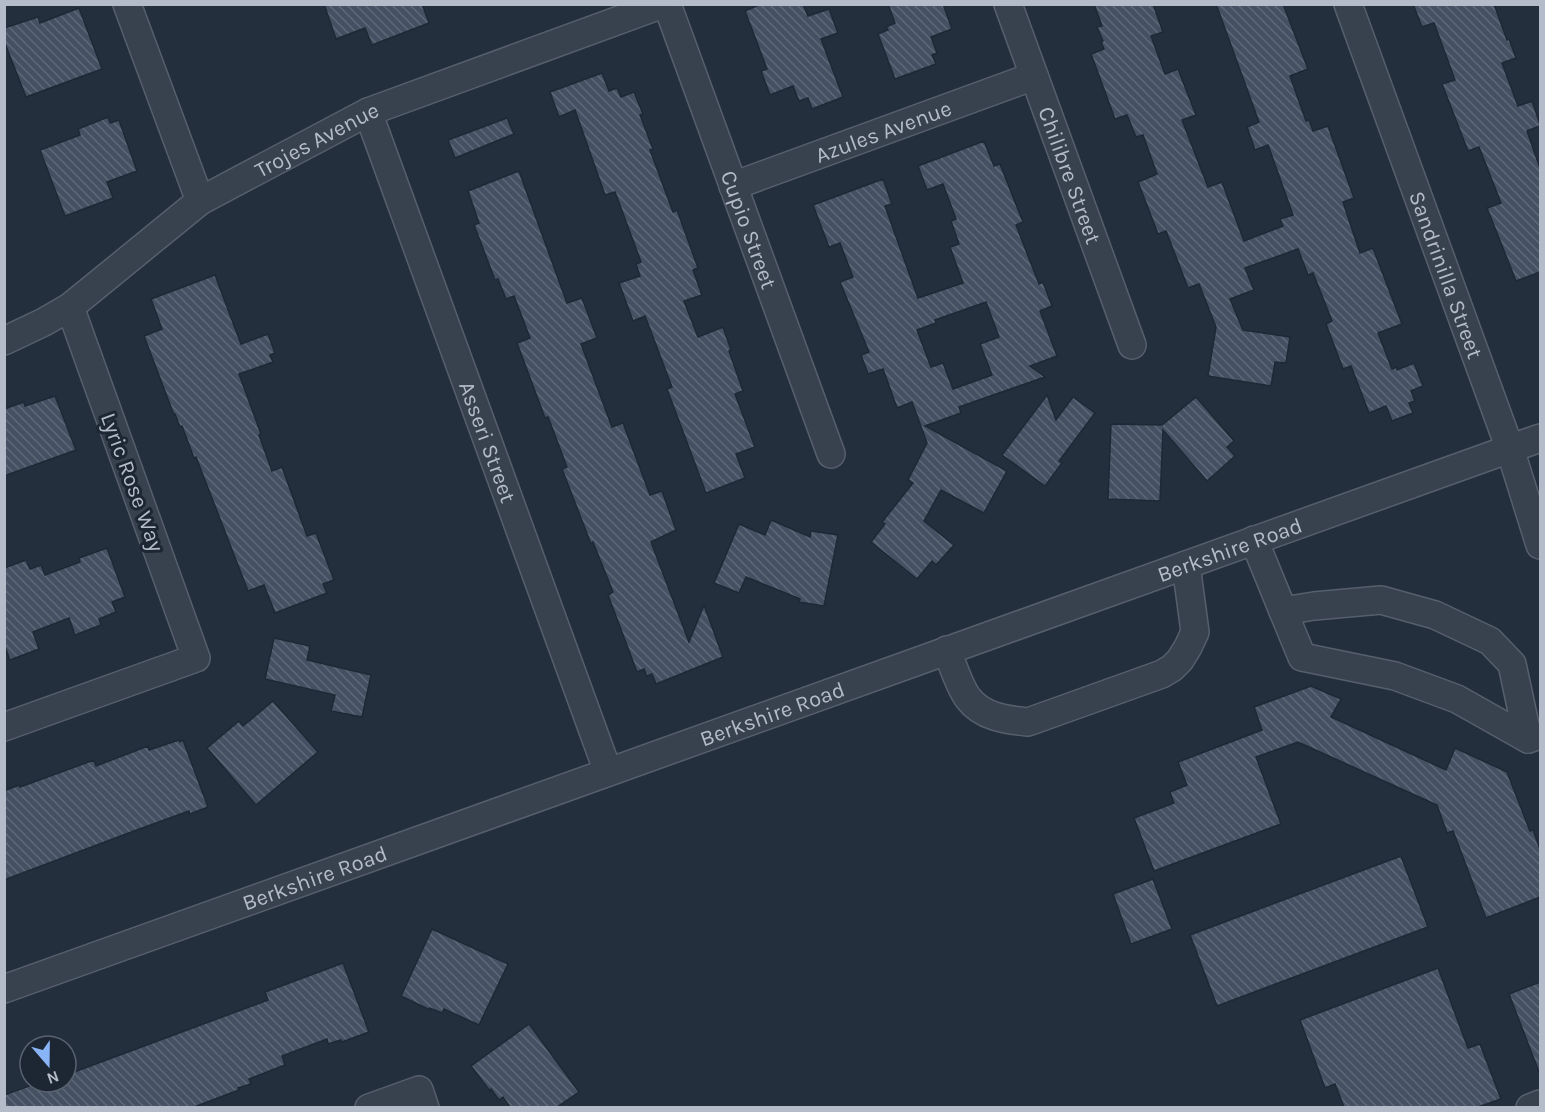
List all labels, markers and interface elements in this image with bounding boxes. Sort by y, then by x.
street label: Azules Avenue [812,95,955,169]
street label: Trojes Avenue [251,97,382,184]
street label: Chilibre Street [1032,103,1106,248]
street label: Cupio Street [715,167,782,293]
street label: Sandrinilla Street [1403,188,1488,362]
street label: Asseri Street [453,378,521,506]
street label: Lyric Rose Way [95,409,169,555]
street label: Berkshire Road [1154,512,1306,588]
street label: Berkshire Road [697,677,848,752]
street label: Berkshire Road [239,841,391,916]
north arrow [18,1034,78,1094]
text: N [44,1067,62,1089]

